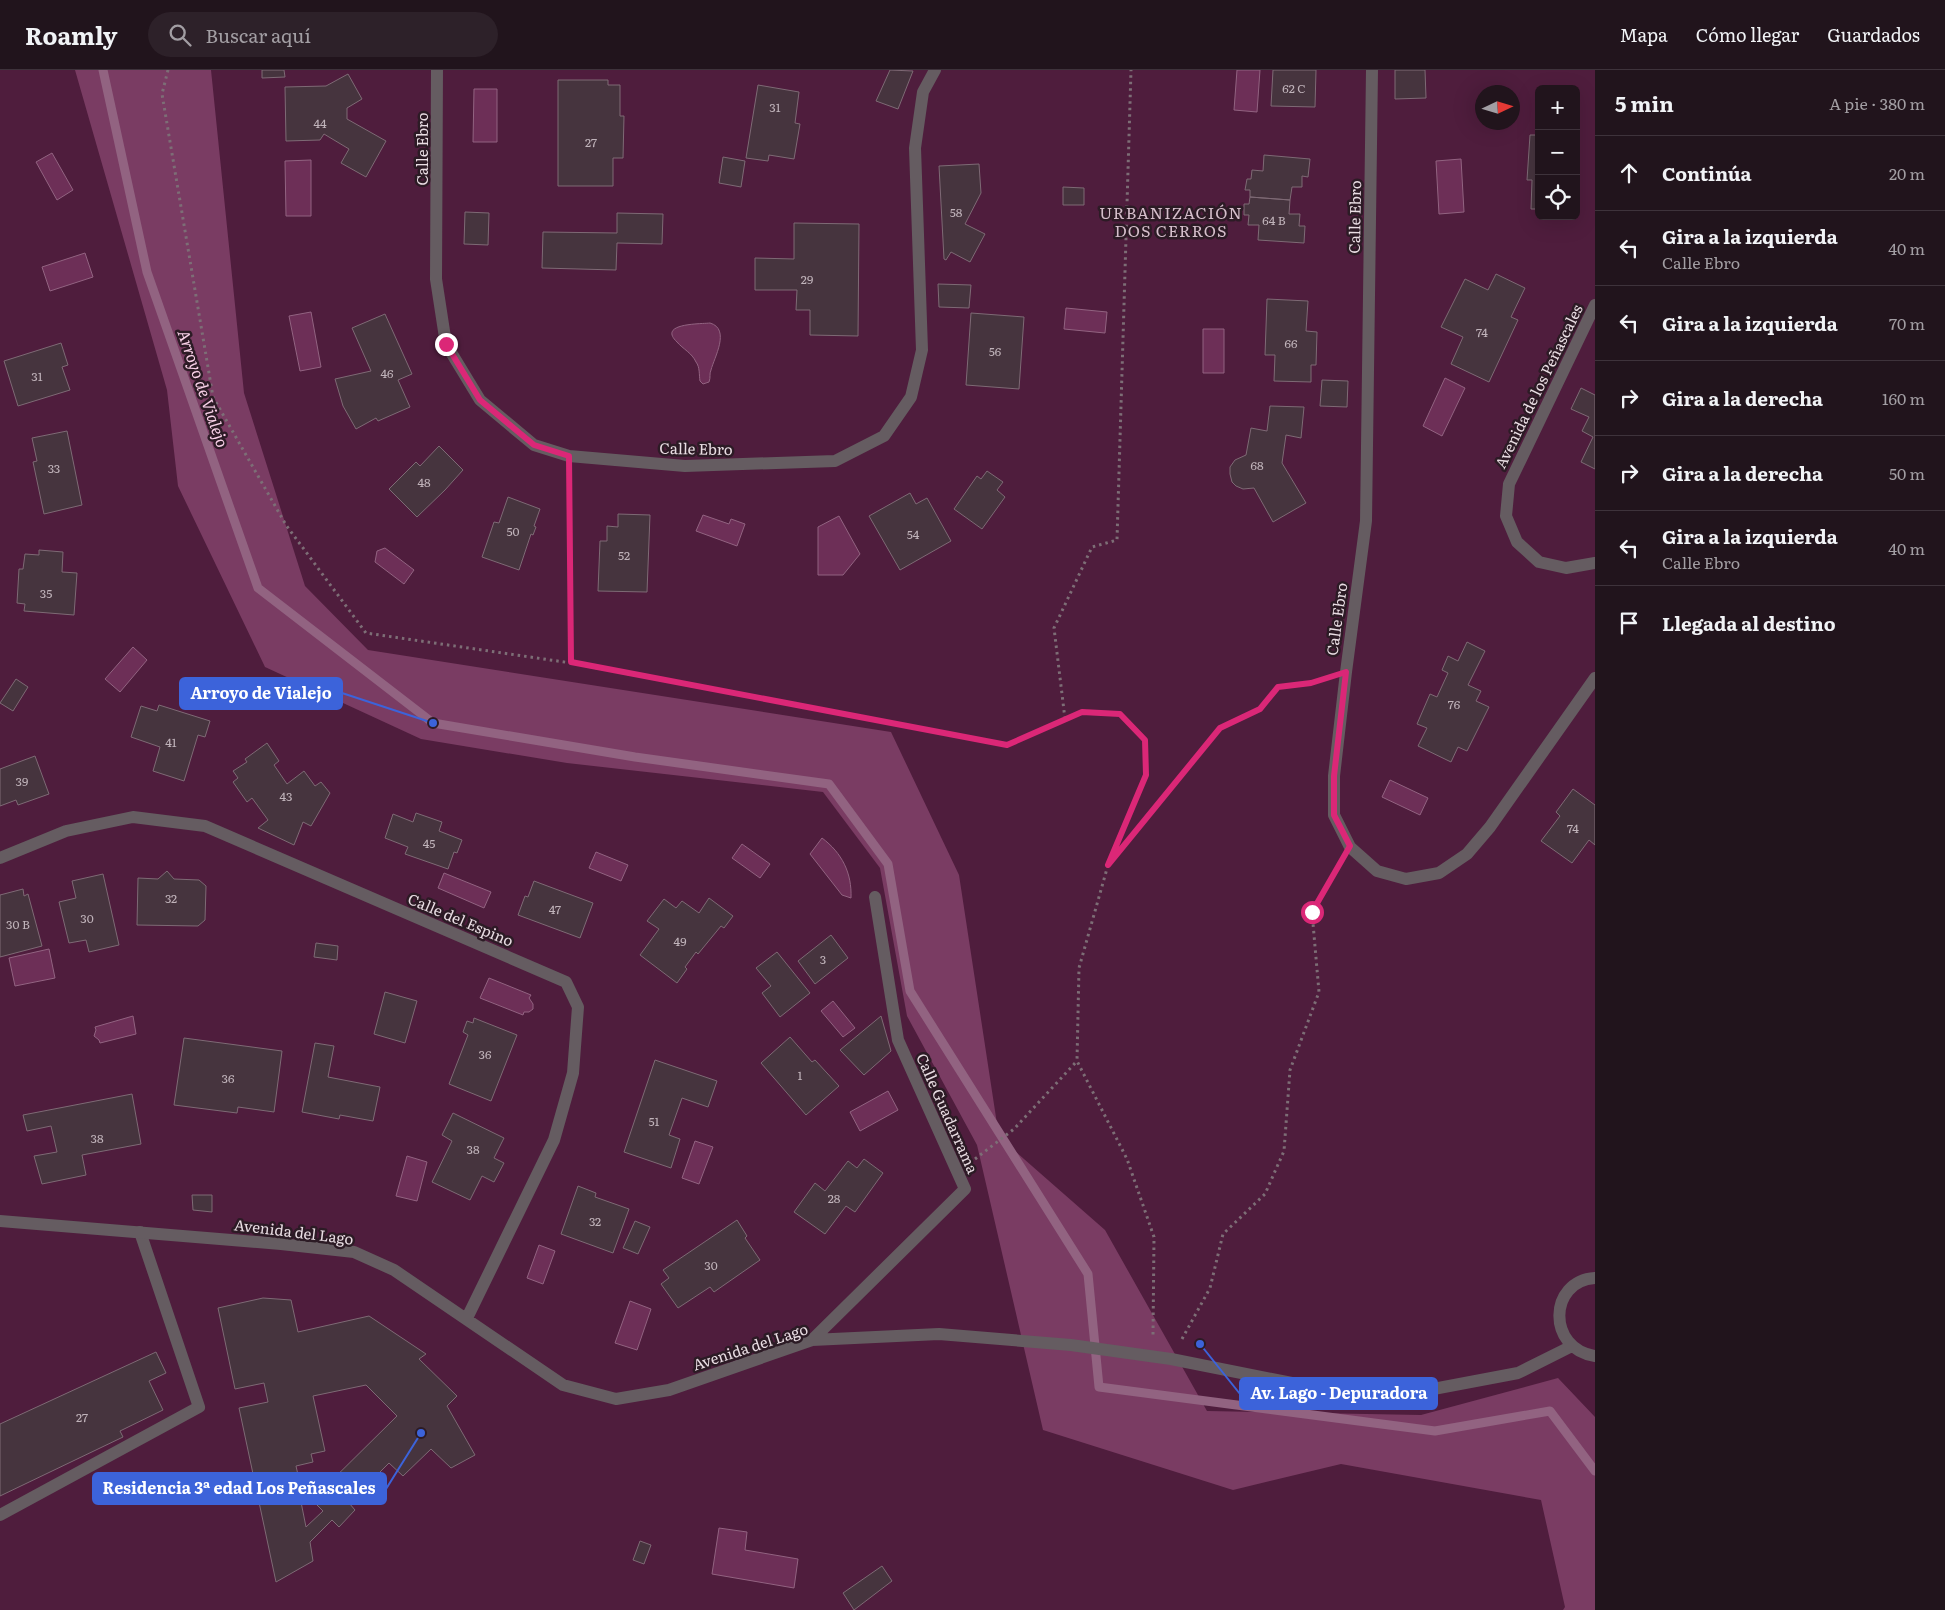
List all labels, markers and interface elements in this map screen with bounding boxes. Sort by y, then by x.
search box [148,12,498,57]
text: Roamly [25,17,118,52]
icon: search [166,21,194,49]
text: Buscar aquí [206,21,311,49]
text: Mapa [1620,21,1668,48]
text: Cómo llegar [1696,21,1799,48]
text: Guardados [1827,21,1920,48]
house number: 62 C [1282,79,1306,97]
north arrow [1475,85,1520,130]
map controls [1535,85,1580,220]
button: + [1535,85,1580,130]
text: 5 min [1615,87,1674,118]
text: A pie · 380 m [1829,91,1925,115]
house number: 31 [769,98,781,116]
street label: Calle Ebro [410,112,433,186]
house number: 44 [313,114,327,132]
button: − [1535,130,1580,175]
house number: 27 [585,133,597,151]
icon: ahead [1615,159,1643,187]
text: Continúa [1662,159,1752,187]
text: 20 m [1889,161,1925,185]
button: locate [1535,175,1580,220]
street label: Calle Ebro [1342,180,1366,254]
district label: URBANIZACIÓN DOS CERROS [1099,200,1243,242]
house number: 58 [950,203,963,221]
house number: 64 B [1262,211,1286,229]
text: Gira a la izquierda [1662,222,1838,250]
icon: left [1615,234,1643,262]
text: 40 m [1888,236,1925,260]
text: Calle Ebro [1662,250,1740,274]
house number: 29 [801,270,813,288]
street label: Avenida de los Peñascales [1488,300,1588,472]
icon: left [1615,309,1643,337]
text: Gira a la izquierda [1662,309,1838,337]
text: 70 m [1889,311,1925,335]
house number: 74 [1476,323,1488,341]
water label: Arroyo de Vialejo [173,326,235,450]
route end [435,333,458,356]
house number: 66 [1285,334,1298,352]
house number: 56 [989,342,1002,360]
house number: 46 [380,364,394,382]
house number: 31 [31,367,43,385]
icon: right [1615,384,1643,412]
text: Gira a la derecha [1662,384,1823,412]
text: 160 m [1882,386,1925,410]
street label: Calle Ebro [659,436,733,460]
house number: 68 [1250,456,1264,474]
house number: 33 [48,459,60,477]
icon: right [1615,459,1643,487]
text: Gira a la derecha [1662,459,1823,487]
text: 50 m [1889,461,1925,485]
house number: 48 [417,473,431,491]
house number: 50 [506,522,520,540]
text: Gira a la izquierda [1662,522,1838,550]
house number: 54 [907,525,920,543]
icon: left [1615,534,1643,562]
text: 40 m [1888,536,1925,560]
house number: 52 [618,546,630,564]
text: Calle Ebro [1662,550,1740,574]
street label: Calle Ebro [1320,581,1353,657]
house number: 35 [40,584,52,602]
icon: arrive [1615,609,1643,637]
text: Llegada al destino [1662,609,1836,637]
callout: Arroyo de Vialejo [180,678,342,709]
text: Arroyo de Vialejo [190,680,332,704]
house number: 76 [1448,695,1461,713]
house number: 41 [165,733,177,751]
house number: 39 [16,772,28,790]
house number: 43 [279,787,293,805]
house number: 74 [1567,819,1579,837]
house number: 45 [423,834,435,852]
street label: Calle del Espino [405,886,518,952]
house number: 32 [165,889,177,907]
house number: 47 [549,900,561,918]
route start [1301,901,1324,924]
house number: 30 [80,909,94,927]
house number: 30 B [6,915,30,933]
house number: 49 [674,932,686,950]
house number: 3 [820,950,826,968]
house number: 36 [479,1045,492,1063]
street label: Calle Guadarrama [911,1049,985,1178]
house number: 1 [798,1066,803,1084]
house number: 36 [222,1069,235,1087]
house number: 51 [649,1112,660,1130]
house number: 38 [90,1129,104,1147]
house number: 38 [466,1140,480,1158]
house number: 28 [828,1189,841,1207]
street label: Avenida del Lago [233,1212,355,1250]
house number: 32 [589,1212,601,1230]
house number: 30 [704,1256,718,1274]
street label: Avenida del Lago [689,1316,811,1375]
callout: Av. Lago - Depuradora [1240,1378,1437,1409]
text: Av. Lago - Depuradora [1251,1380,1428,1404]
house number: 27 [76,1408,88,1426]
callout: Residencia 3ª edad Los Peñascales [93,1473,386,1504]
text: Residencia 3ª edad Los Peñascales [103,1475,375,1499]

